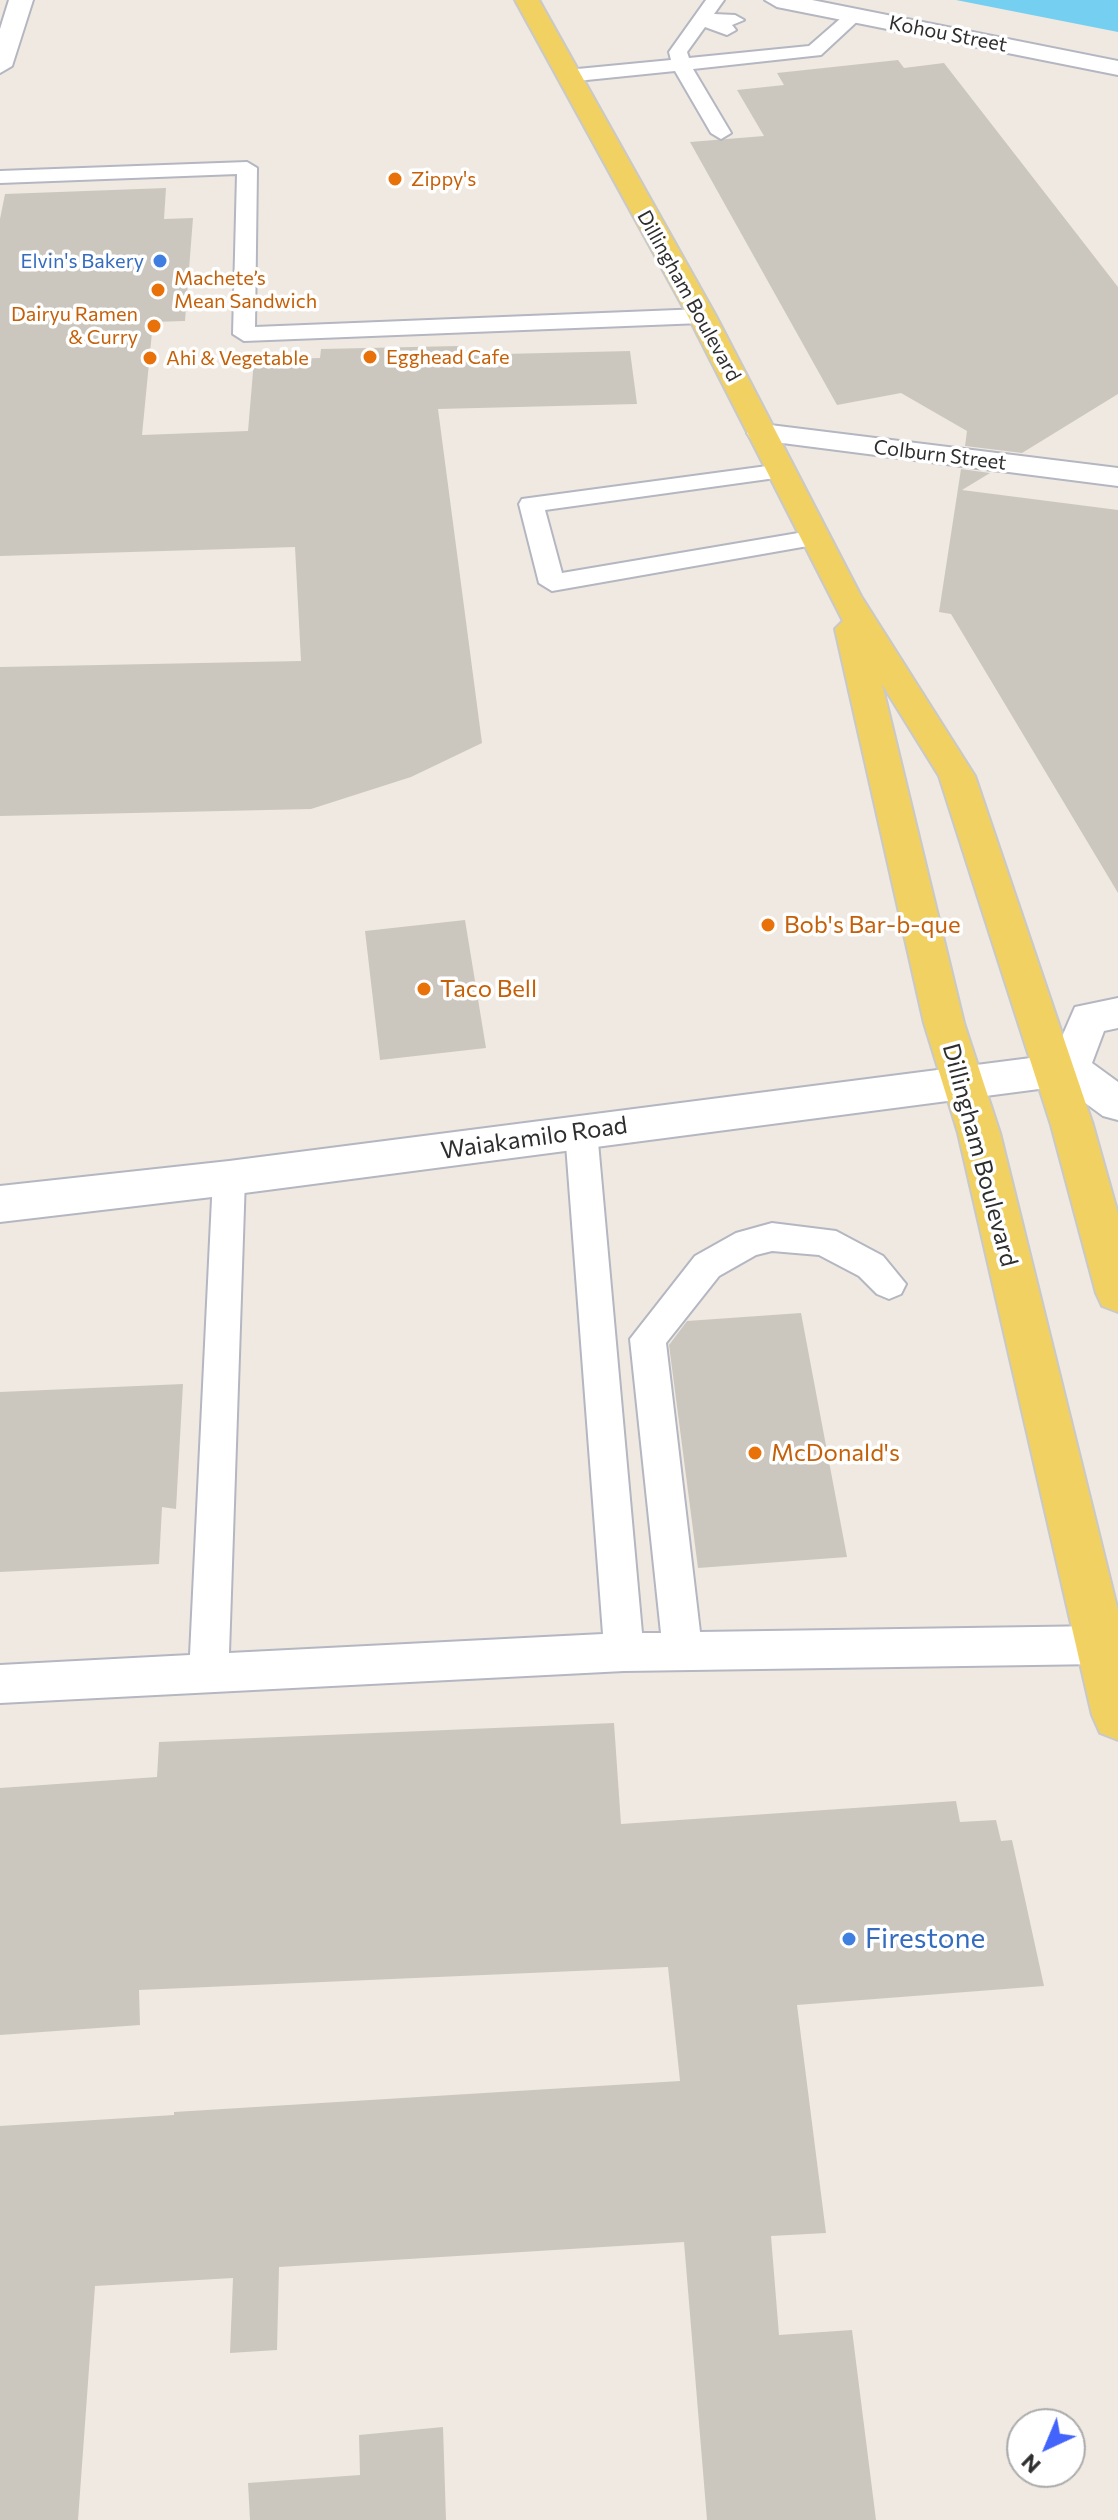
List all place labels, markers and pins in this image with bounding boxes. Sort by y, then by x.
place label: Zippy's [411,167,476,191]
marker: Zippy's [386,170,404,188]
place label: Elvin's Bakery [21,249,144,273]
marker: Elvin's Bakery [151,252,169,270]
place label: Machete’s Mean Sandwich [174,266,317,313]
marker: Machete’s Mean Sandwich [149,281,167,299]
place label: Dairyu Ramen & Curry [11,302,138,349]
marker: Dairyu Ramen & Curry [145,317,163,335]
place label: Egghead Cafe [386,345,510,369]
place label: Ahi & Vegetable [166,346,309,370]
marker: Egghead Cafe [361,348,379,366]
marker: Ahi & Vegetable [141,349,159,367]
place label: Bob's Bar-b-que [784,911,961,939]
marker: Bob's Bar-b-que [759,916,777,934]
place label: Taco Bell [440,975,537,1003]
marker: Taco Bell [415,980,433,998]
place label: McDonald's [771,1439,900,1467]
marker: McDonald's [746,1444,764,1462]
place label: Firestone [865,1922,985,1956]
marker: Firestone [840,1930,858,1948]

